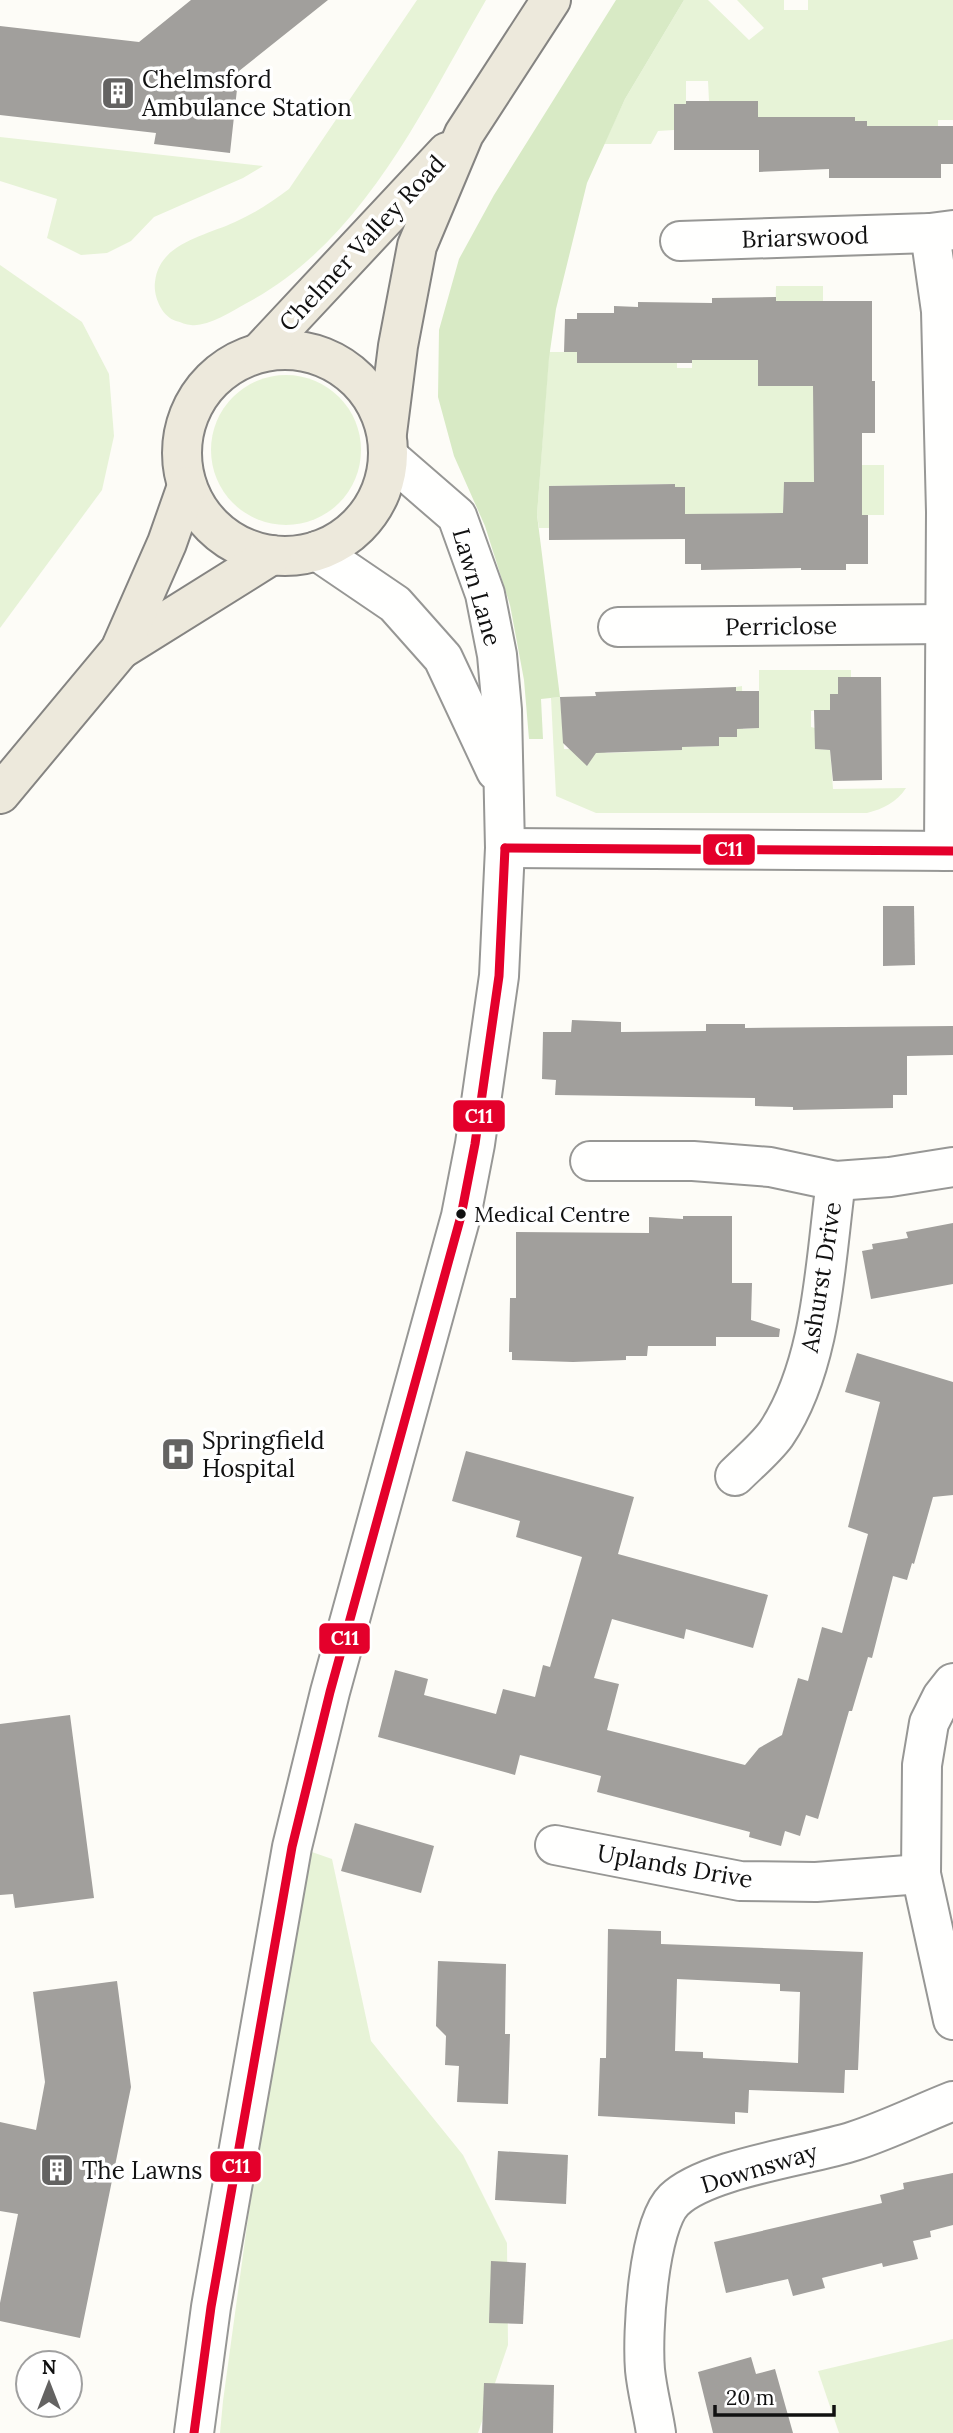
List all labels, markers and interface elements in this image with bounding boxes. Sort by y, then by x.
place label: Chelmsford Ambulance Station [141,64,352,123]
building icon: Chelmsford Ambulance Station [99,74,137,112]
street label: Chelmer Valley Road [272,148,452,338]
street label: Briarswood [741,219,869,255]
street label: Lawn Lane [445,525,509,649]
street label: Perriclose [725,610,837,642]
line badge: C11 [702,833,756,866]
text: C11 [715,837,743,861]
line badge: C11 [452,1099,506,1133]
text: C11 [465,1104,493,1128]
place label: Medical Centre [474,1200,630,1228]
street label: Ashurst Drive [794,1200,848,1355]
marker: Medical Centre [454,1207,468,1221]
place label: Springfield Hospital [202,1425,325,1484]
hospital icon: Springfield Hospital [159,1435,197,1473]
line badge: C11 [318,1622,371,1655]
text: C11 [331,1626,359,1650]
street label: Uplands Drive [595,1837,755,1895]
street label: Downsway [697,2135,821,2200]
line badge: C11 [209,2150,262,2183]
building icon: The Lawns [38,2151,76,2189]
text: C11 [222,2154,250,2178]
place label: The Lawns [82,2155,202,2186]
north arrow [14,2349,84,2419]
text: N [42,2355,57,2379]
scale bar [715,2374,834,2418]
text: 20 m [726,2384,775,2411]

